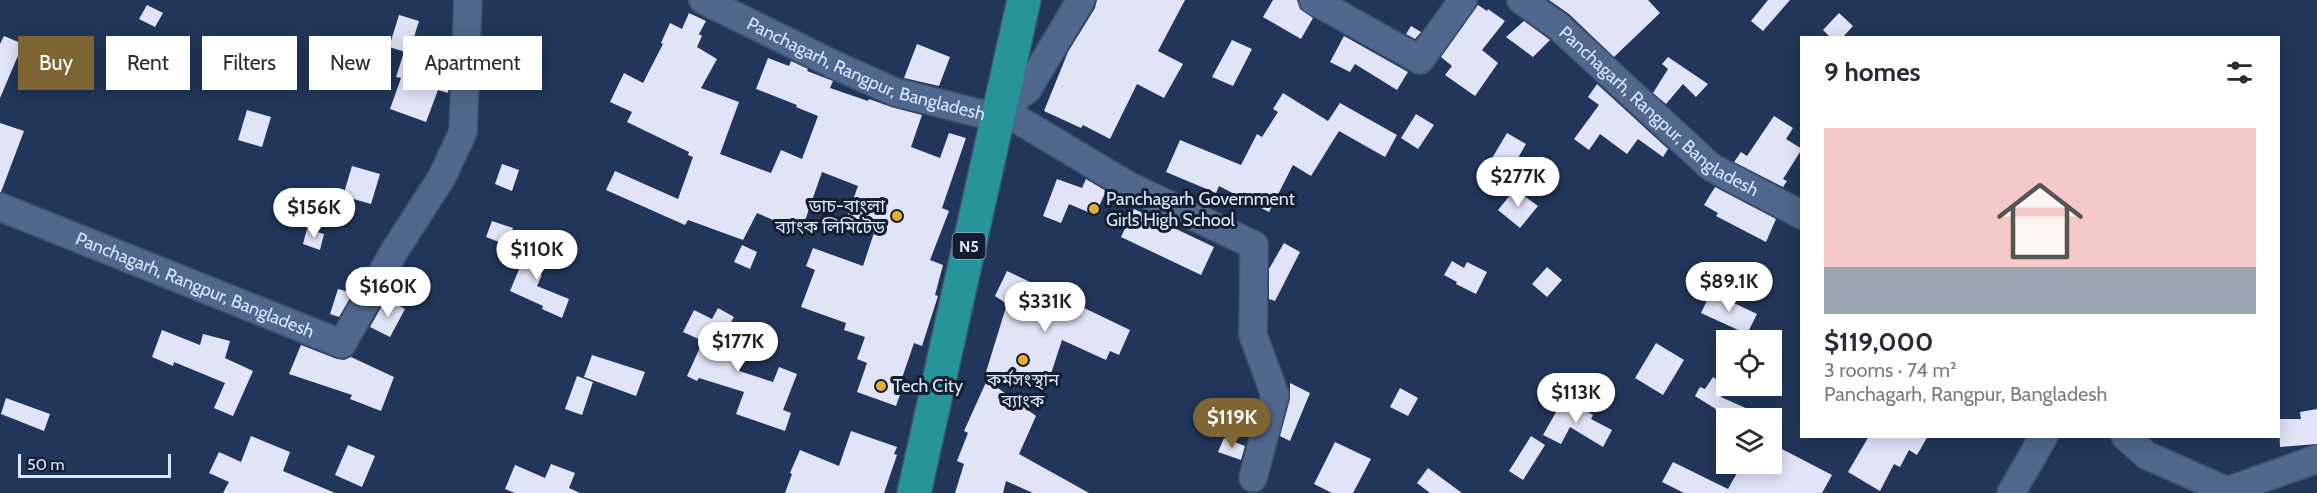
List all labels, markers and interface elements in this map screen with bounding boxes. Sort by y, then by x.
street label: Panchagarh, Rangpur, Bangladesh [743,12,988,125]
street label: Panchagarh, Rangpur, Bangladesh [1554,21,1762,201]
chip: Buy [18,36,94,90]
chip: Rent [106,36,190,90]
chip: Filters [202,36,297,90]
chip: New [309,36,391,90]
chip: Apartment [403,36,542,90]
text: 9 homes [1824,56,1921,88]
icon: filters [2223,56,2256,89]
pin: $277K [1476,157,1560,208]
text: $277K [1490,164,1546,188]
icon: home [1986,167,2094,275]
pin: $156K [272,188,356,239]
place label: Panchagarh Government Girls High School [1106,188,1295,231]
text: $156K [287,195,341,219]
place label: ডাচ-বাংলা ব্যাংক লিমিটেড [774,195,885,238]
marker: Panchagarh Government Girls High School [1087,202,1101,216]
marker: ডাচ-বাংলা ব্যাংক লিমিটেড [890,209,904,223]
street label: Panchagarh, Rangpur, Bangladesh [72,227,317,343]
pin: $110K [495,230,579,281]
road number: N5 [952,233,986,259]
text: $110K [510,237,564,261]
pin: $89.1K [1680,262,1778,313]
pin: $160K [346,267,430,318]
text: $89.1K [1700,269,1758,293]
text: $160K [360,274,416,298]
pin: $331K [1003,282,1087,333]
text: $331K [1018,289,1072,313]
pin: $177K [696,322,780,373]
text: $119,000 [1824,326,1933,358]
text: $177K [712,329,764,353]
map controls [1716,330,1782,474]
button: locate [1716,330,1782,396]
marker: কর্মসংস্থান ব্যাংক [1016,353,1030,367]
text: 3 rooms · 74 m² [1824,358,1957,382]
place label: কর্মসংস্থান ব্যাংক [986,369,1060,412]
pin: $113K [1534,373,1618,424]
place label: Tech City [893,375,963,397]
marker: Tech City [874,379,888,393]
text: $113K [1551,380,1601,404]
text: Panchagarh, Rangpur, Bangladesh [1824,382,2107,406]
pin: $119K [1190,398,1274,449]
text: $119K [1207,405,1257,429]
button: layers [1716,408,1782,474]
scale bar [18,451,171,478]
text: 50 m [27,455,64,474]

